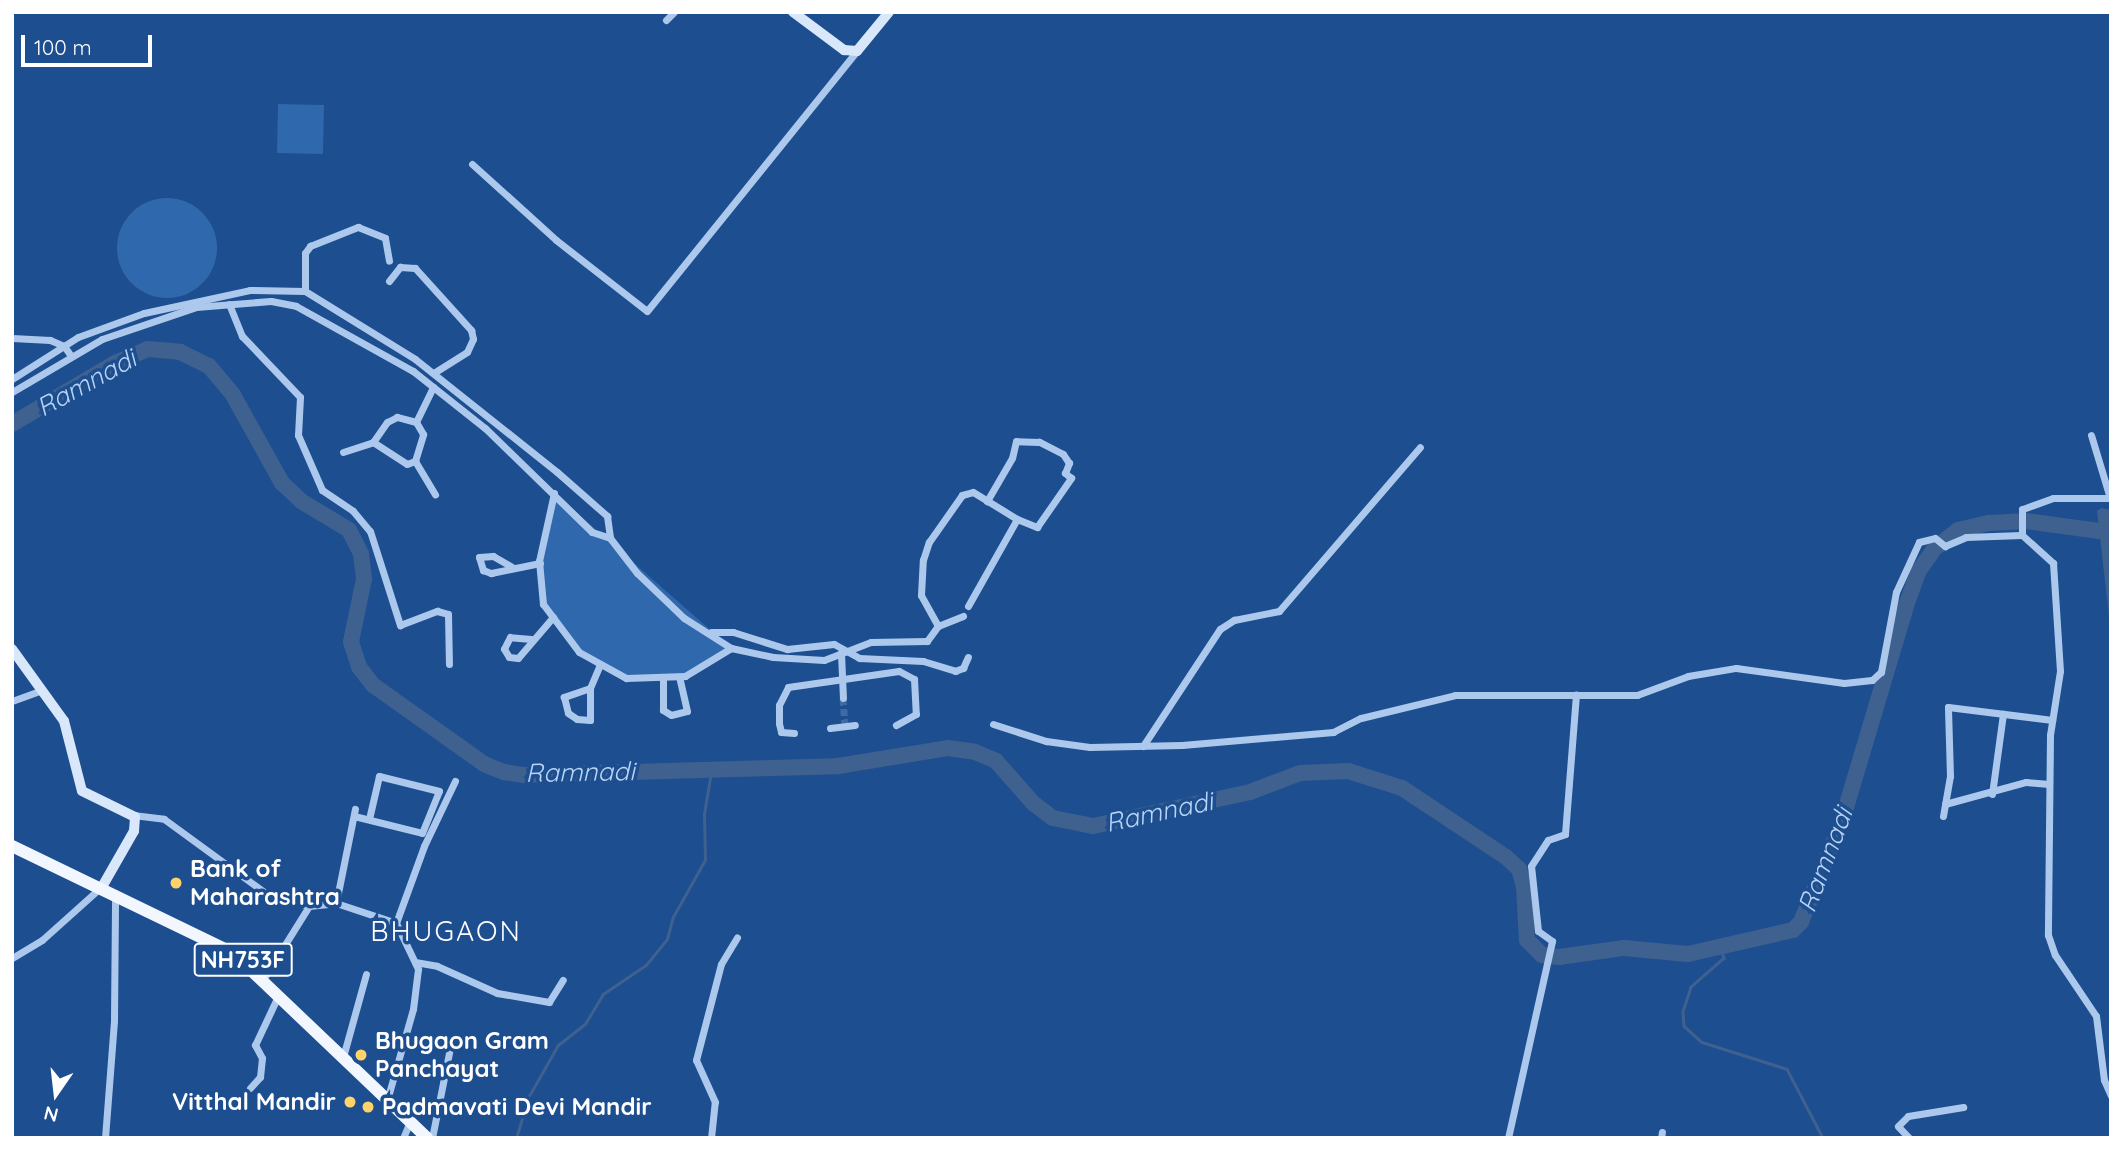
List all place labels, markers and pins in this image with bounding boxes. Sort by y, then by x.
place label: Bank of Maharashtra [190,855,340,911]
marker: Bank of Maharashtra [168,875,184,891]
place label: Bhugaon Gram Panchayat [375,1027,549,1083]
marker: Bhugaon Gram Panchayat [353,1047,369,1063]
place label: Vitthal Mandir [172,1088,336,1116]
place label: Padmavati Devi Mandir [382,1093,652,1121]
marker: Vitthal Mandir [342,1094,358,1110]
marker: Padmavati Devi Mandir [360,1099,376,1115]

